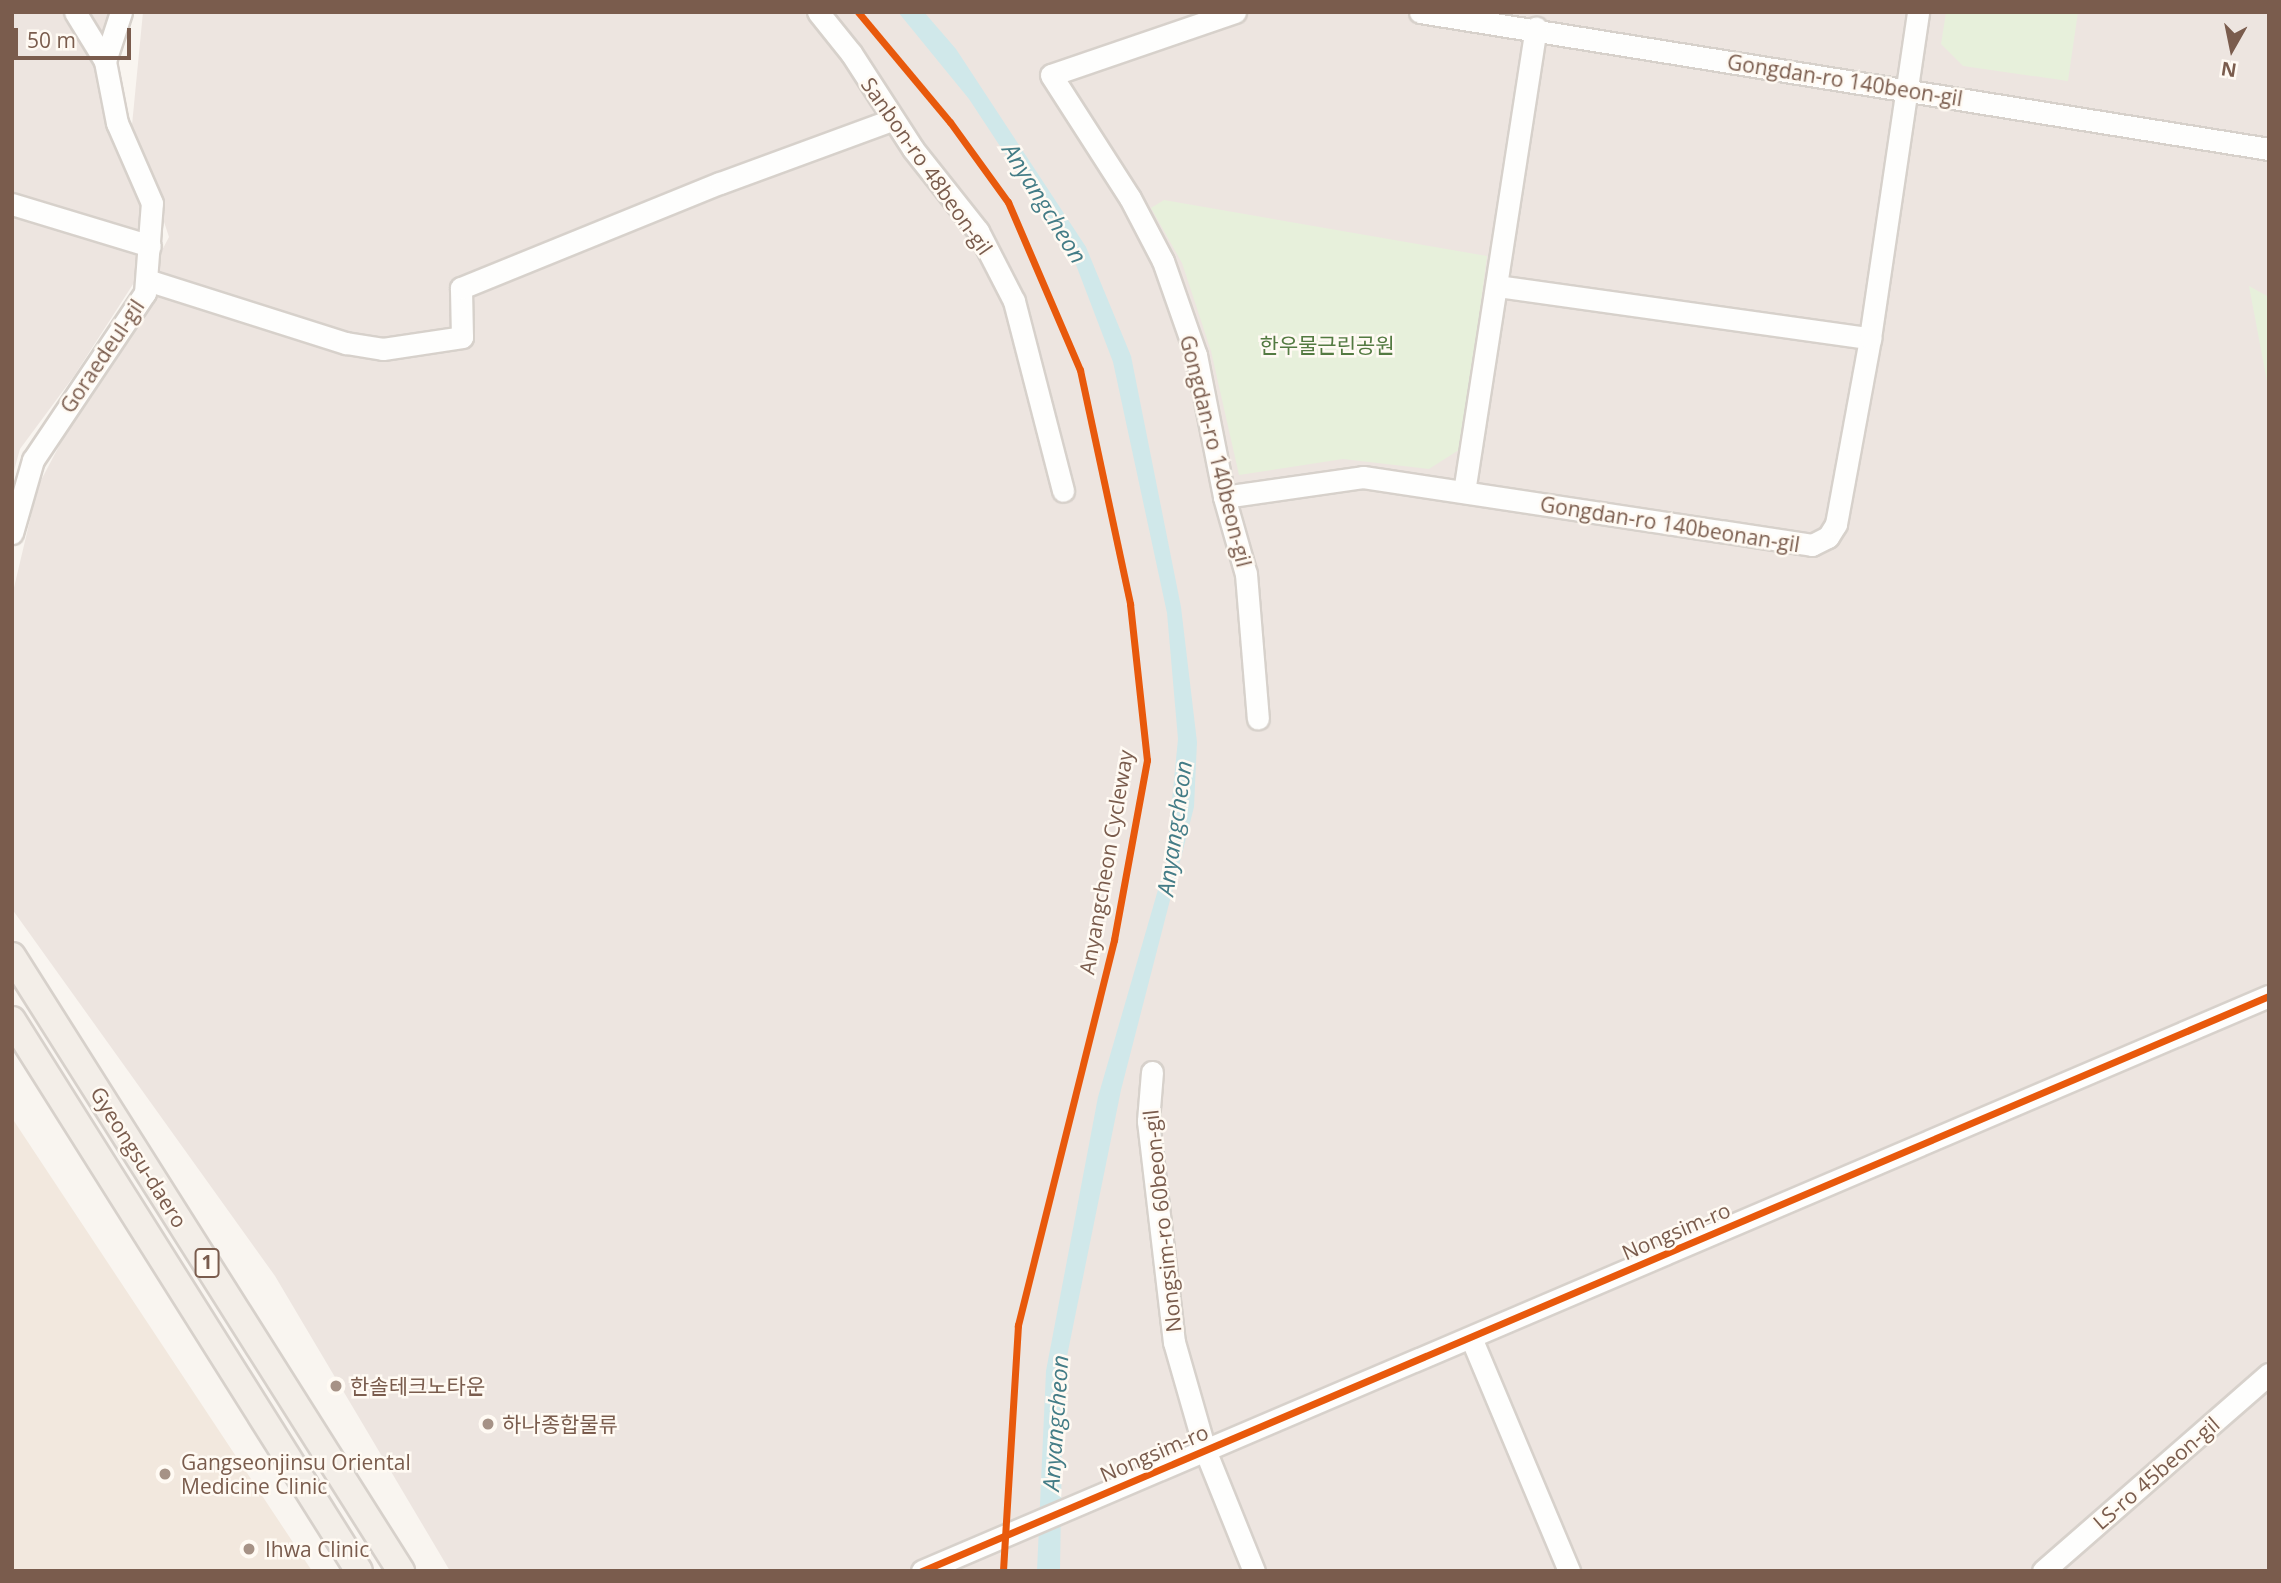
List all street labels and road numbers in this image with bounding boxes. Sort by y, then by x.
street label: Gongdan-ro 140beon-gil [1726,49,1964,111]
street label: Sanbon-ro 48beon-gil [856,72,998,260]
street label: Goraedeul-gil [55,294,149,418]
street label: Gongdan-ro 140beon-gil [1175,333,1257,569]
street label: Gongdan-ro 140beonan-gil [1538,491,1802,557]
street label: Anyangcheon Cycleway [1074,748,1138,976]
street label: Gyeongsu-daero [85,1082,193,1232]
street label: Nongsim-ro 60beon-gil [1138,1108,1186,1334]
street label: Nongsim-ro [1618,1197,1734,1265]
road number: 1 [193,1247,221,1278]
street label: LS-ro 45beon-gil [2088,1411,2224,1535]
street label: Nongsim-ro [1096,1419,1212,1487]

